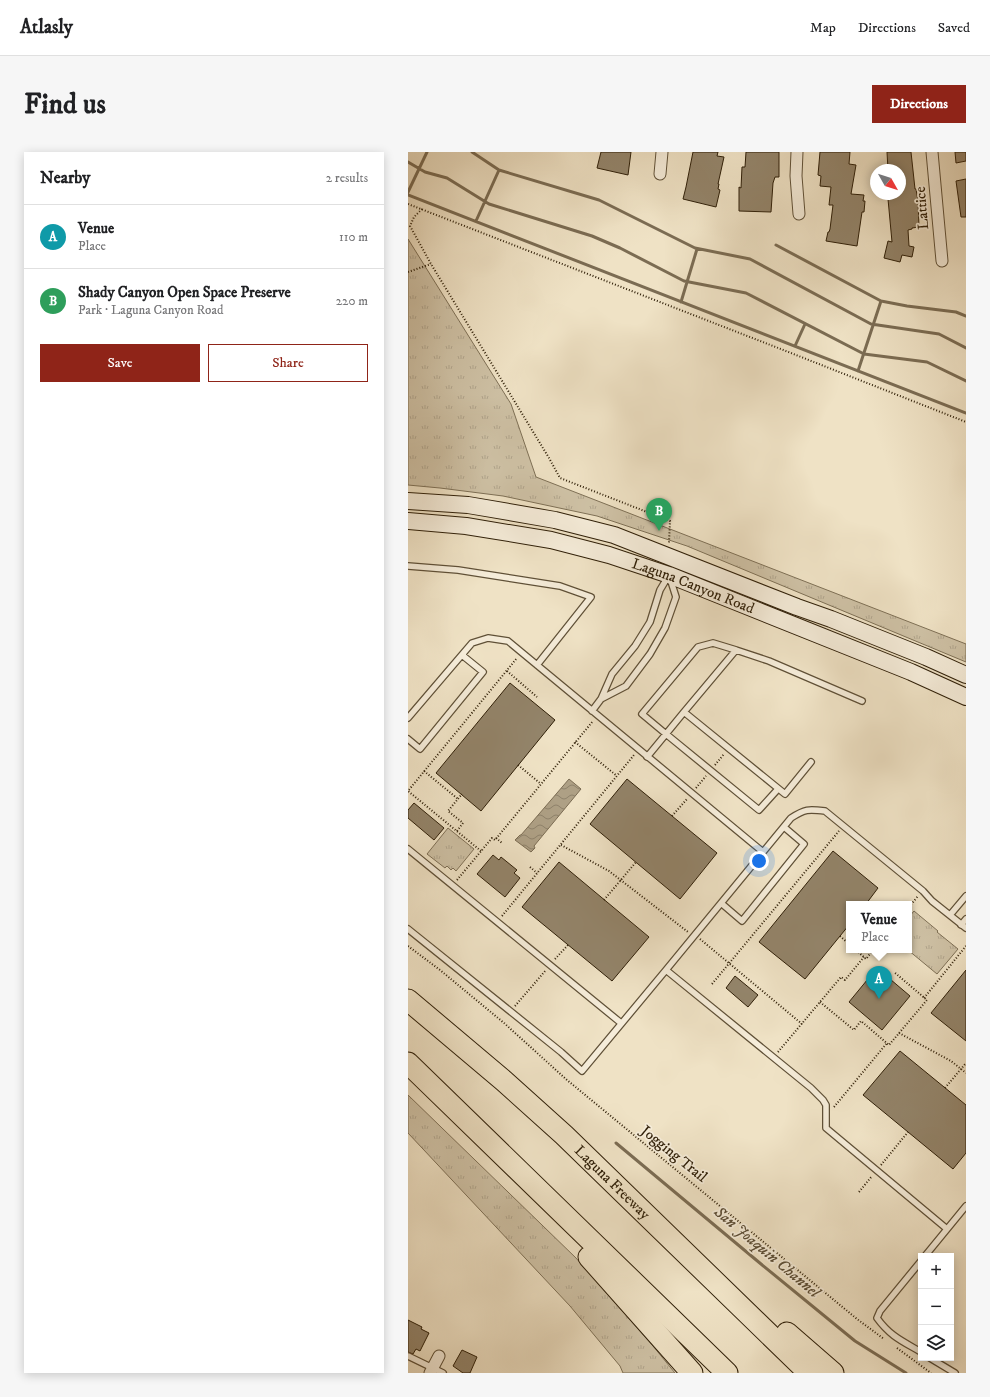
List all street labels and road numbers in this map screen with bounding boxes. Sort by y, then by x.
street label: Lattice [911,186,933,230]
street label: Laguna Canyon Road [630,554,758,618]
street label: Jogging Trail [635,1120,711,1187]
street label: Laguna Freeway [571,1141,655,1224]

